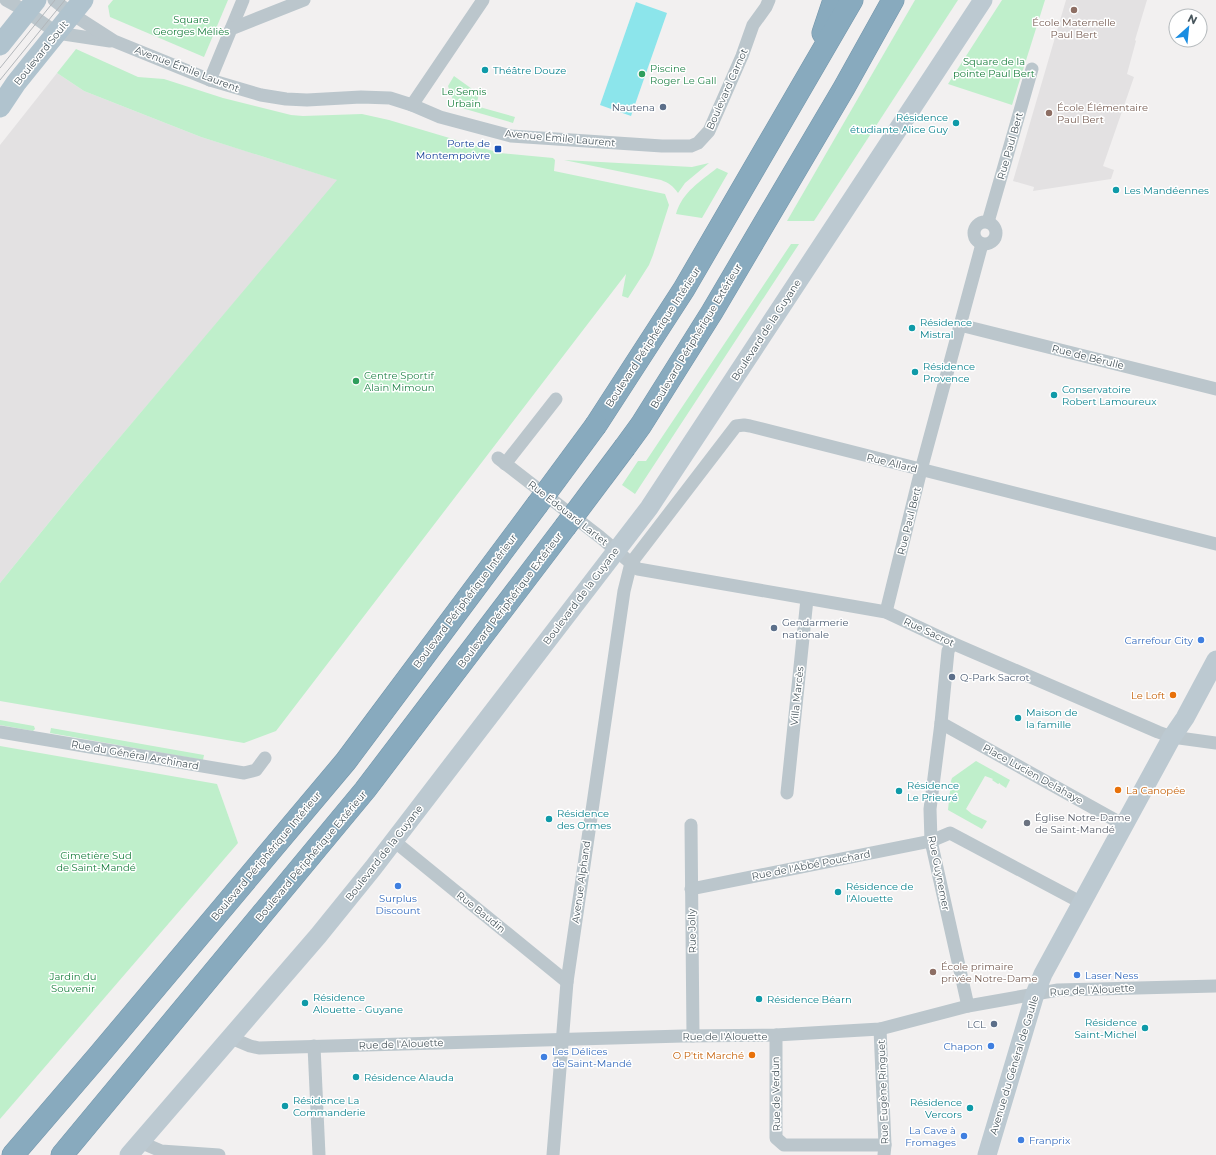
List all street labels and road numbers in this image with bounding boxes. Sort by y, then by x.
street label: Boulevard Soult [11,18,71,88]
street label: Avenue Émile Laurent [133,43,241,95]
street label: Boulevard Carnot [703,46,751,132]
street label: Rue Paul Bert [994,111,1026,181]
street label: Avenue Émile Laurent [504,127,616,149]
street label: Boulevard Périphérique Extérieur [647,261,745,411]
street label: Boulevard Périphérique Intérieur [603,264,703,410]
street label: Boulevard de la Guyane [728,277,804,383]
street label: Rue de Bérulle [1051,342,1125,372]
street label: Rue Allard [865,450,919,476]
street label: Rue Édouard Lartet [525,478,611,548]
street label: Rue Paul Bert [894,486,924,556]
street label: Boulevard Périphérique Extérieur [455,529,565,671]
street label: Boulevard Périphérique Intérieur [410,531,520,671]
street label: Boulevard de la Guyane [540,545,622,647]
street label: Rue Sacrot [902,615,956,649]
street label: Villa Marcès [787,666,807,726]
street label: Rue du Général Archinard [70,737,200,773]
street label: Place Lucien Delahaye [981,741,1085,807]
street label: Boulevard Périphérique Extérieur [252,788,370,924]
street label: Boulevard Périphérique Intérieur [208,789,324,923]
street label: Boulevard de la Guyane [342,802,426,904]
street label: Rue Guynemer [925,835,953,911]
street label: Avenue Alphand [569,840,593,924]
street label: Rue de l'Abbé Pouchard [751,847,871,883]
street label: Rue Baudin [454,888,508,936]
street label: Rue Jolly [685,908,699,953]
street label: Rue de l'Alouette [1049,981,1135,999]
street label: Avenue du Général de Gaulle [987,994,1041,1136]
street label: Rue de l'Alouette [682,1030,768,1043]
street label: Rue de l'Alouette [358,1036,444,1052]
street label: Rue Eugène Ringuet [875,1040,891,1144]
street label: Rue de Verdun [769,1057,783,1131]

